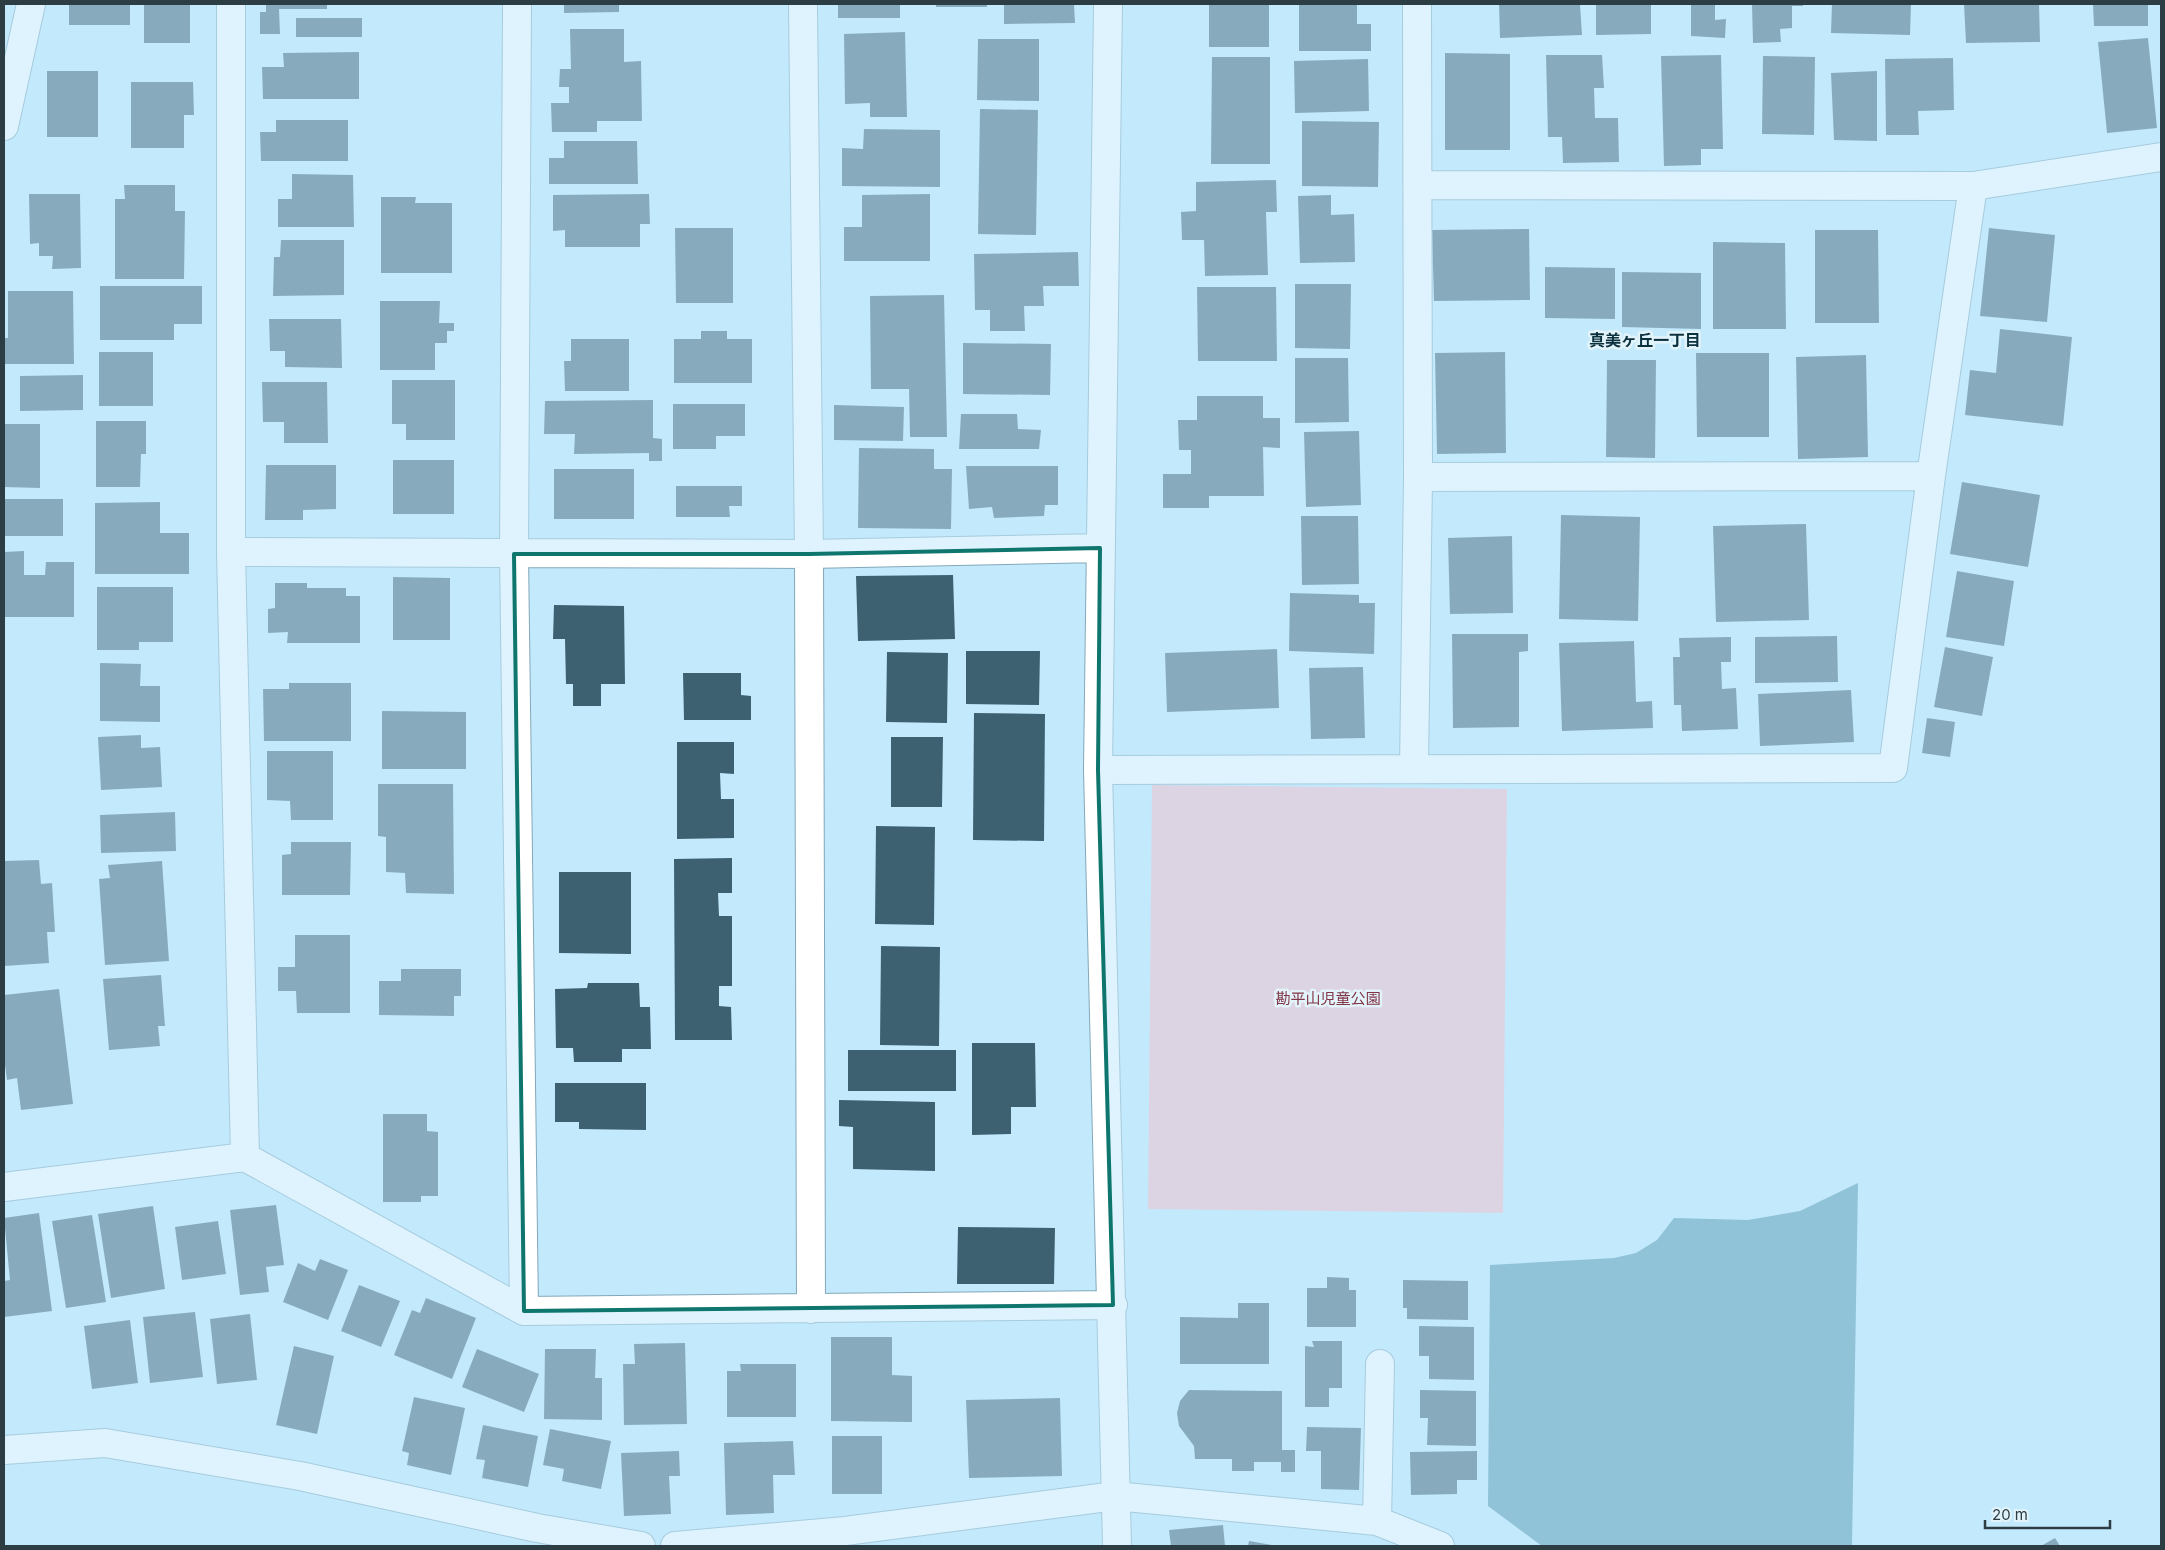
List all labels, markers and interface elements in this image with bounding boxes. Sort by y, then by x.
district label: 真美ヶ丘一丁目 [1589,330,1701,350]
park label: 勘平山児童公園 [1275,989,1381,1008]
scale bar [1985,1498,2110,1530]
text: 20 m [1992,1505,2028,1524]

